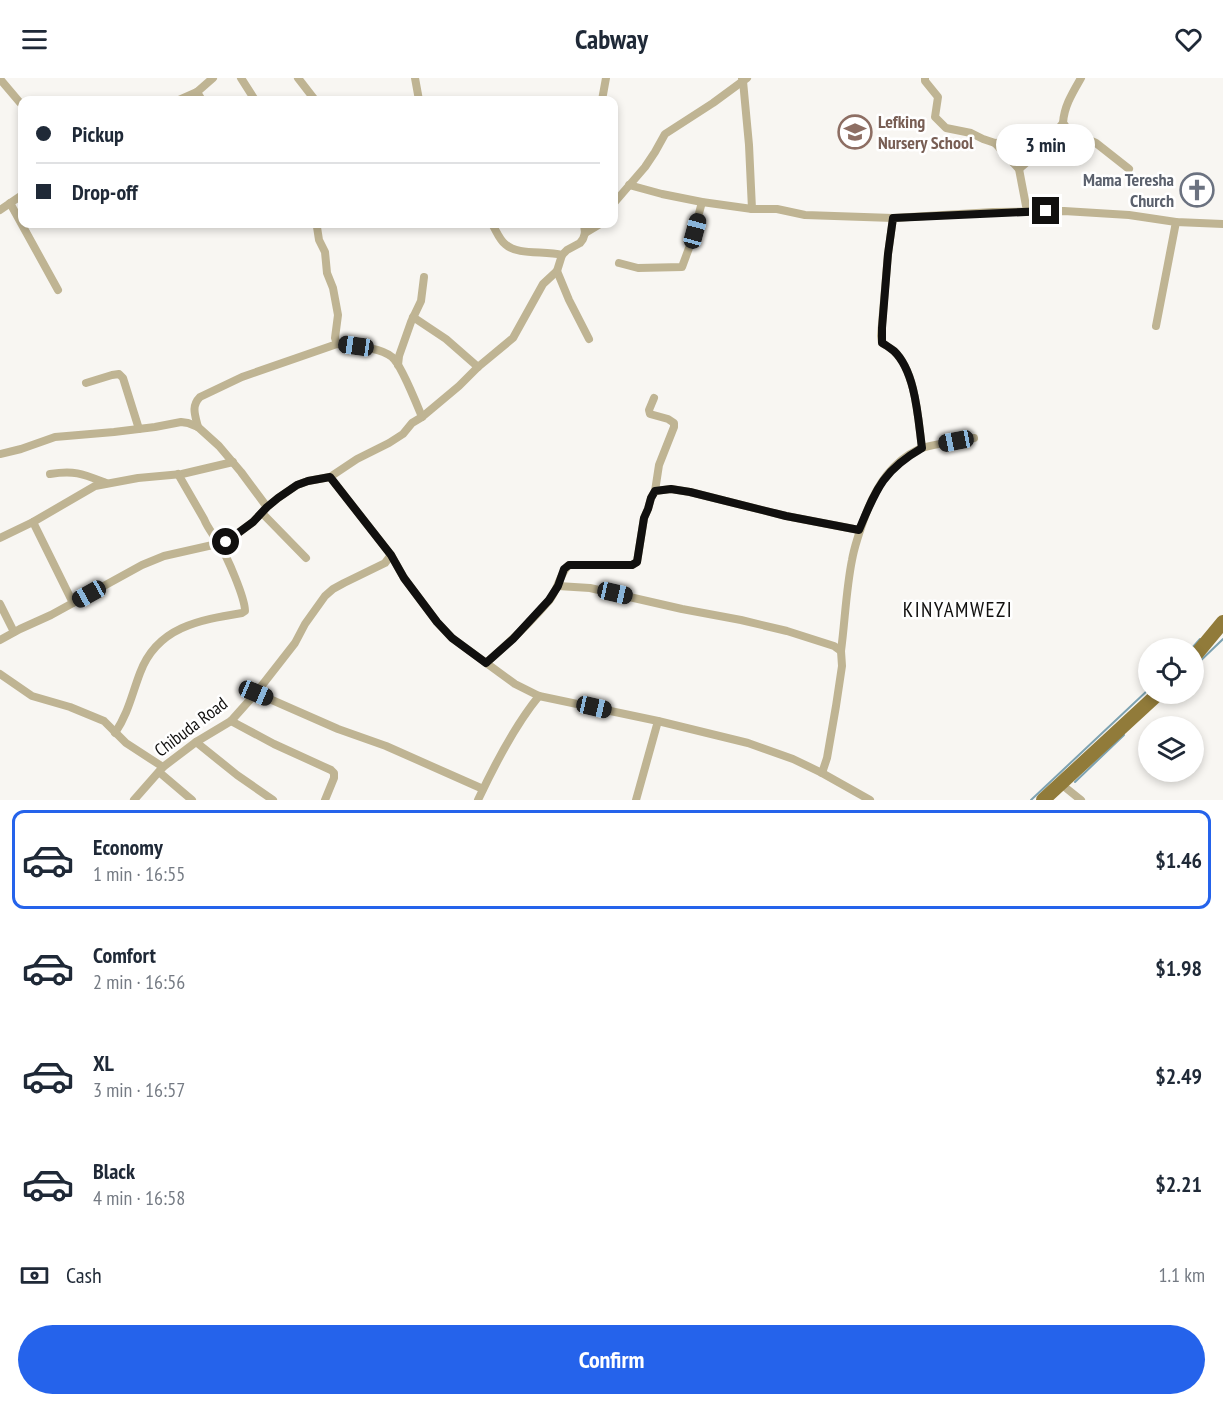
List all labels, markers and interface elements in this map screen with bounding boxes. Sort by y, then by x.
text: Cabway [575,22,648,56]
icon: menu [18,23,51,56]
icon: heart [1172,23,1205,56]
place label: Lefking Nursery School [878,110,974,154]
school or university icon: Lefking Nursery School [837,114,873,150]
text: Pickup [72,120,124,148]
callout: 3 min [996,124,1096,166]
text: 3 min [1025,132,1066,158]
place label: Mama Teresha Church [1083,168,1174,212]
church icon: Mama Teresha Church [1179,172,1215,208]
text: Drop-off [72,178,138,206]
route end [1032,197,1059,224]
car [682,211,708,251]
car [337,335,375,357]
car [937,429,975,453]
route start [212,528,239,555]
car [69,577,109,611]
car [595,580,635,606]
district label: KINYAMWEZI [903,596,1013,623]
map controls [1138,638,1204,782]
button: locate [1138,638,1204,704]
car [236,678,276,708]
street label: Chibuda Road [150,692,232,761]
car [574,694,614,720]
button: layers [1138,716,1204,782]
icon: car [21,833,75,887]
text: Economy [93,833,163,861]
text: $1.46 [1155,846,1202,874]
text: 1 min · 16:55 [93,861,185,887]
icon: car [21,941,75,995]
text: Comfort [93,941,156,969]
text: $1.98 [1155,954,1202,982]
text: 2 min · 16:56 [93,969,185,995]
icon: car [21,1049,75,1103]
text: XL [93,1049,114,1077]
text: $2.49 [1155,1062,1202,1090]
text: 3 min · 16:57 [93,1077,185,1103]
icon: car [21,1157,75,1211]
text: Black [93,1157,135,1185]
text: $2.21 [1155,1170,1202,1198]
text: 4 min · 16:58 [93,1185,185,1211]
icon: cash [18,1259,51,1292]
text: Cash [66,1261,102,1289]
text: 1.1 km [1158,1262,1205,1288]
button: Confirm [18,1325,1205,1394]

